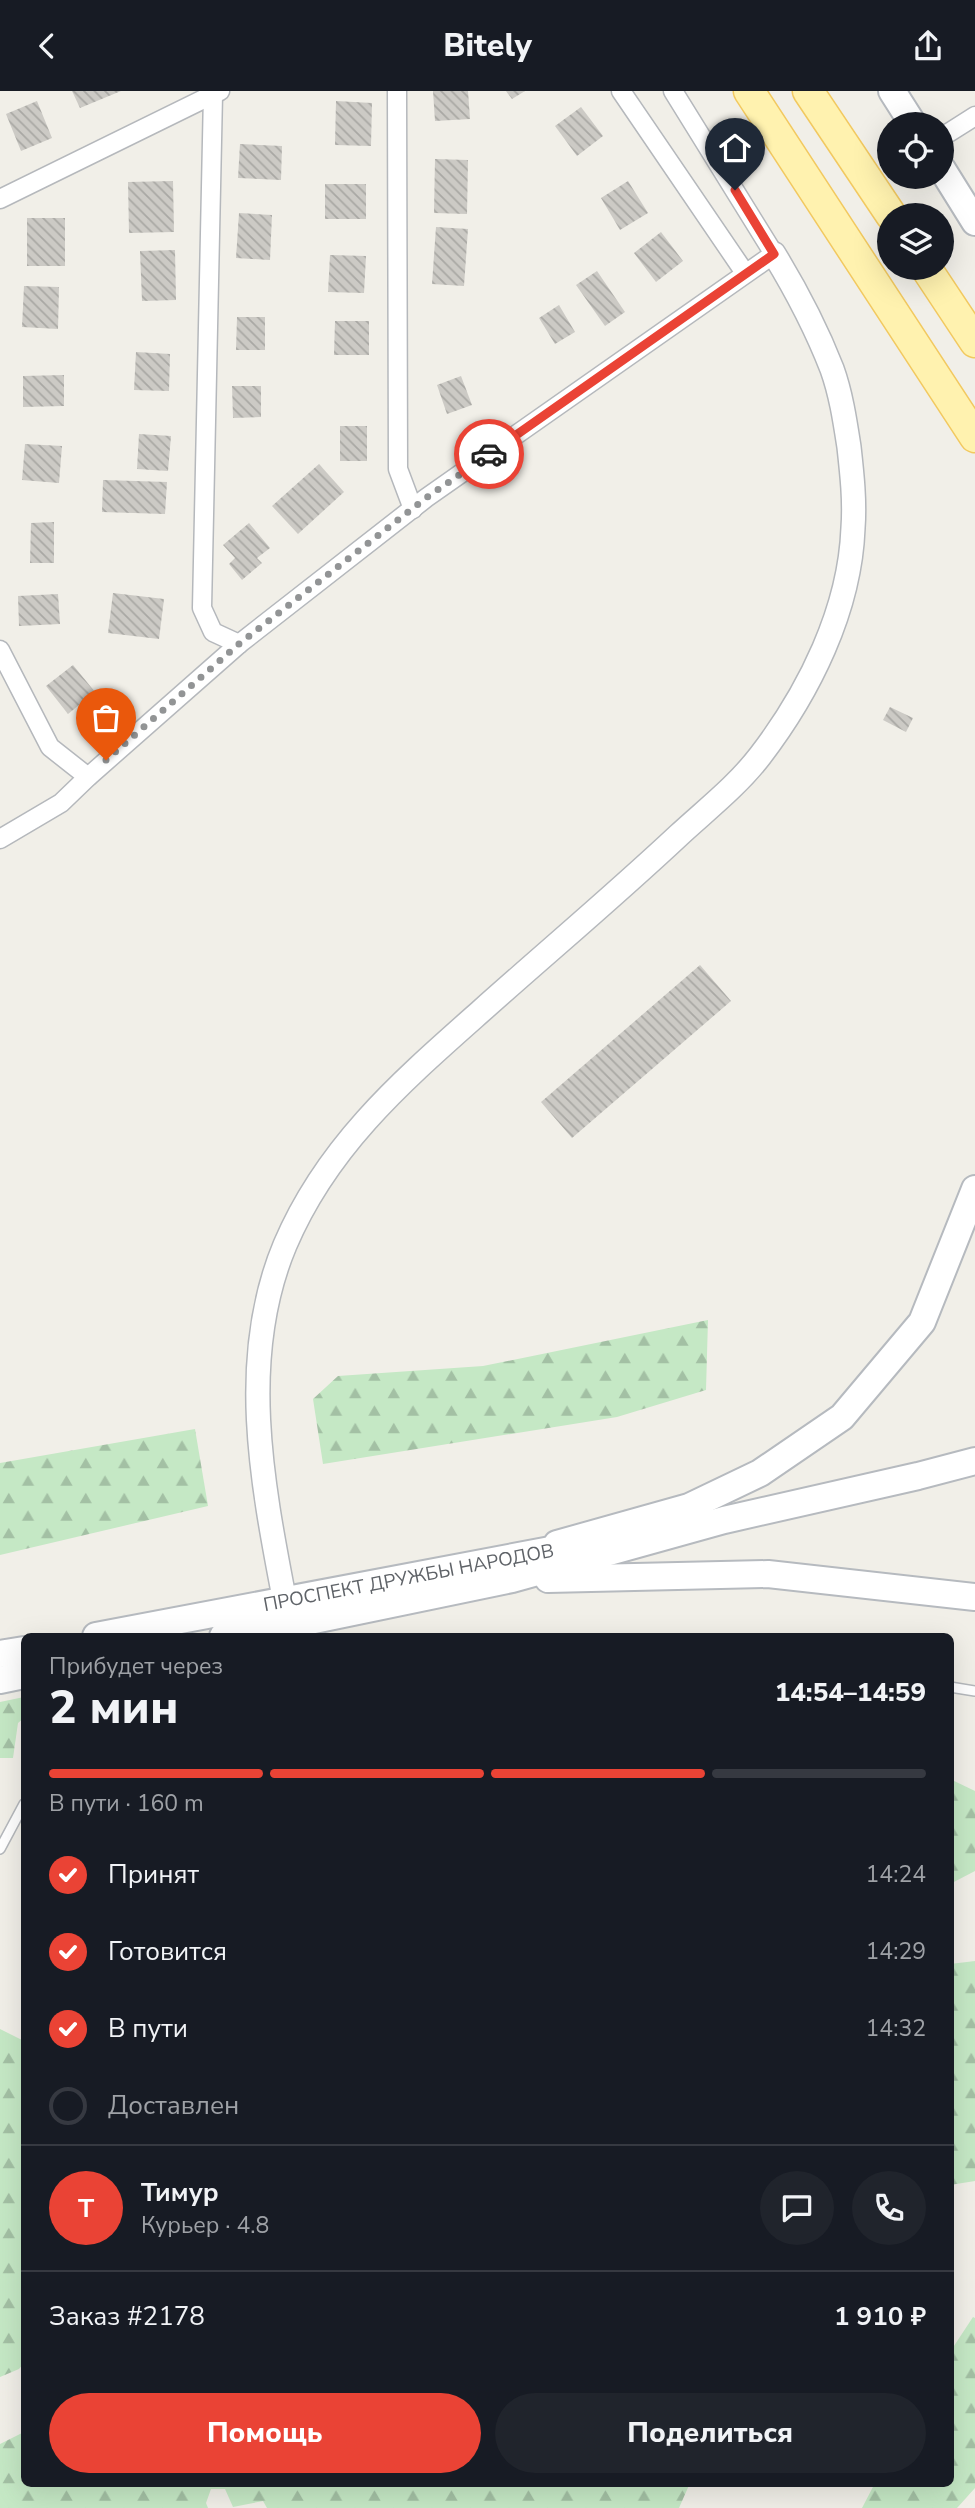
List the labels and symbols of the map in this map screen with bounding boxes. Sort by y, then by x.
pin [705,118,765,190]
courier [454,419,524,489]
pin [76,688,136,760]
street label: ПРОСПЕКТ ДРУЖБЫ НАРОДОВ [261,1538,556,1618]

